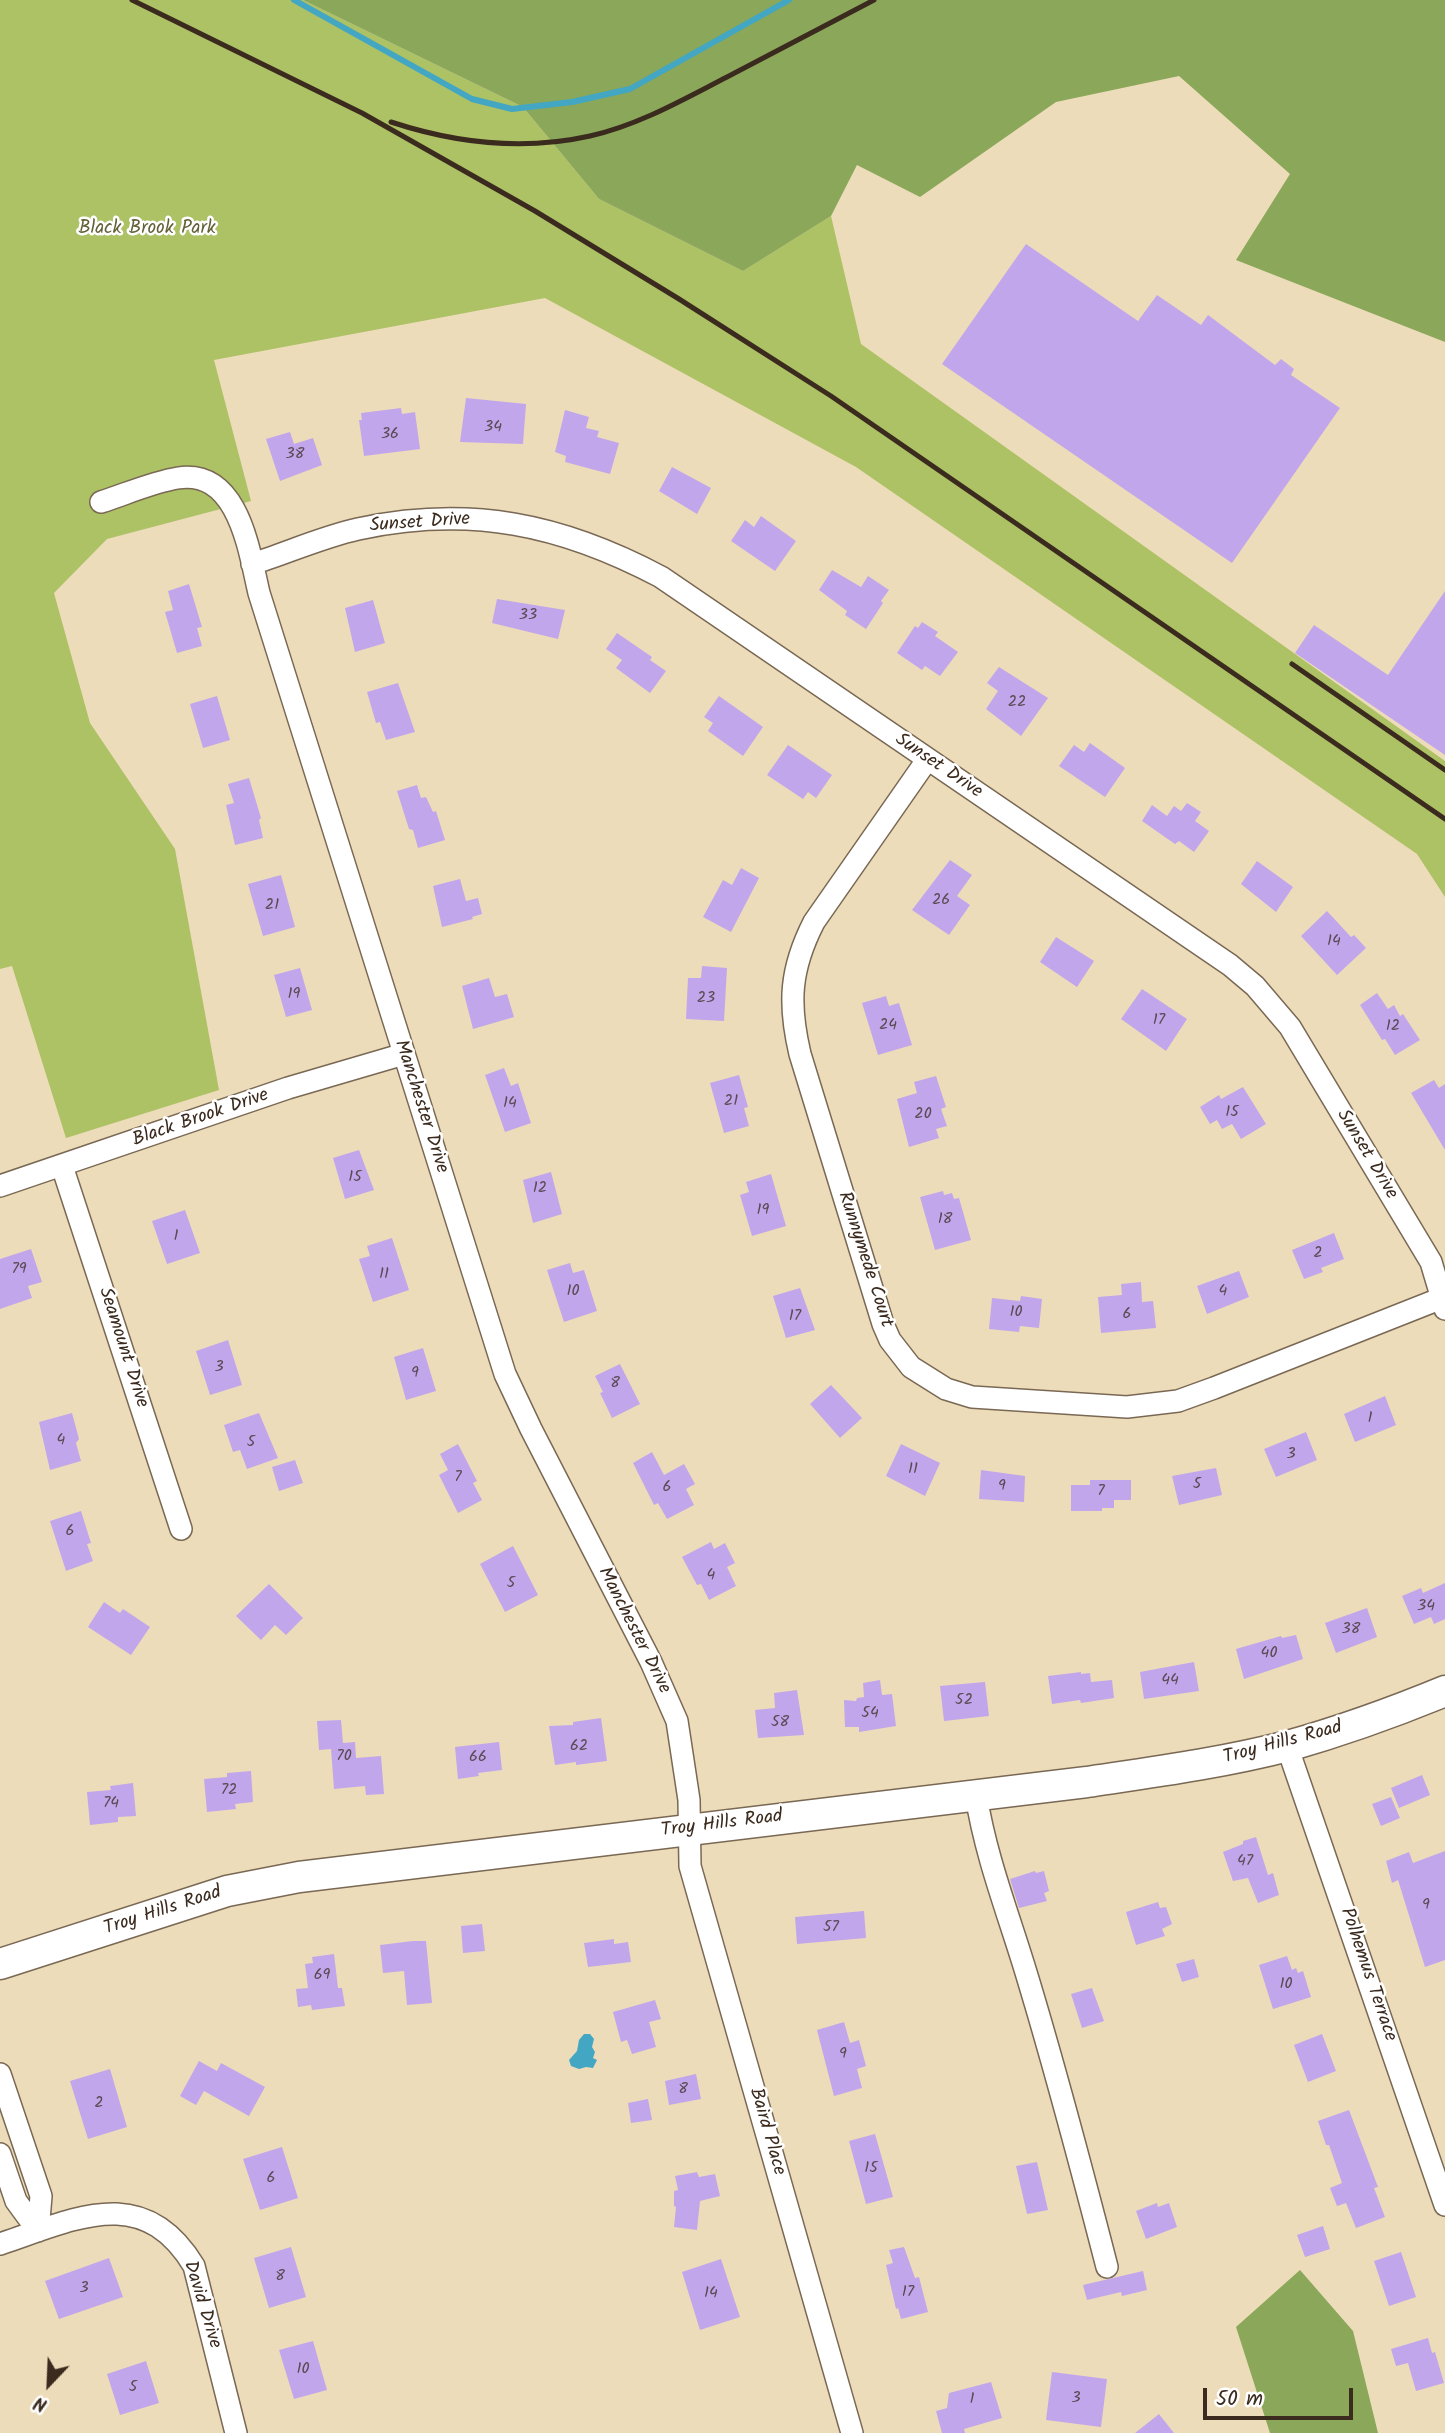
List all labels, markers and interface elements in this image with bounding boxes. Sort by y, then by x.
park label: Black Brook Park [78,219,216,241]
house number: 34 [484,418,502,438]
house number: 36 [381,425,399,445]
house number: 38 [286,445,304,465]
street label: Sunset Drive [369,509,471,539]
house number: 33 [519,606,537,626]
house number: 22 [1008,693,1026,713]
street label: Sunset Drive [890,729,986,805]
house number: 26 [932,891,950,911]
house number: 21 [265,896,279,916]
house number: 14 [1327,932,1341,952]
house number: 19 [288,985,300,1005]
house number: 23 [697,989,715,1009]
house number: 17 [1153,1011,1165,1031]
house number: 24 [879,1016,897,1036]
house number: 12 [1386,1017,1400,1037]
street label: Manchester Drive [388,1037,452,1177]
street label: Black Brook Drive [130,1085,272,1153]
house number: 21 [724,1092,738,1112]
house number: 14 [503,1094,517,1114]
house number: 15 [1225,1103,1239,1123]
house number: 20 [914,1105,932,1125]
street label: Sunset Drive [1330,1106,1402,1204]
house number: 15 [348,1168,362,1188]
house number: 12 [533,1179,547,1199]
street label: Runnymede Court [831,1189,897,1331]
house number: 19 [757,1201,769,1221]
house number: 18 [938,1210,952,1230]
house number: 1 [173,1227,179,1247]
house number: 2 [1313,1244,1323,1264]
house number: 79 [11,1260,27,1280]
house number: 11 [379,1265,389,1285]
house number: 10 [566,1282,580,1302]
house number: 4 [1219,1282,1227,1302]
street label: Seamount Drive [92,1285,152,1411]
house number: 10 [1009,1303,1023,1323]
house number: 6 [1123,1305,1131,1325]
house number: 17 [789,1307,801,1327]
house number: 3 [214,1358,224,1378]
house number: 9 [411,1364,419,1384]
house number: 8 [610,1374,620,1394]
house number: 1 [1367,1409,1373,1429]
house number: 4 [57,1431,65,1451]
house number: 5 [247,1433,255,1453]
house number: 3 [1286,1445,1296,1465]
house number: 11 [908,1460,918,1480]
house number: 7 [454,1468,462,1488]
house number: 5 [1193,1475,1201,1495]
house number: 9 [998,1477,1006,1497]
house number: 6 [663,1478,671,1498]
house number: 7 [1097,1482,1105,1502]
house number: 6 [66,1522,74,1542]
street label: Manchester Drive [591,1564,675,1698]
house number: 4 [707,1566,715,1586]
house number: 5 [507,1574,515,1594]
house number: 34 [1417,1597,1435,1617]
house number: 38 [1342,1620,1360,1640]
house number: 40 [1261,1644,1277,1664]
house number: 44 [1161,1671,1179,1691]
house number: 52 [955,1691,973,1711]
house number: 54 [861,1704,879,1724]
house number: 58 [771,1713,789,1733]
street label: Troy Hills Road [1221,1717,1345,1771]
house number: 62 [570,1737,588,1757]
house number: 70 [336,1747,352,1767]
house number: 66 [469,1748,487,1768]
house number: 72 [221,1781,237,1801]
house number: 74 [103,1794,119,1814]
street label: Troy Hills Road [660,1806,784,1844]
house number: 47 [1237,1852,1253,1872]
street label: Troy Hills Road [101,1882,225,1942]
house number: 9 [1422,1896,1430,1916]
street label: Polhemus Terrace [1334,1905,1400,2045]
house number: 57 [823,1918,839,1938]
house number: 69 [314,1966,330,1986]
house number: 10 [1279,1975,1293,1995]
house number: 9 [839,2045,847,2065]
house number: 8 [678,2080,688,2100]
street label: Baird Place [743,2086,789,2178]
house number: 2 [94,2094,104,2114]
house number: 15 [864,2159,878,2179]
house number: 6 [267,2169,275,2189]
street label: David Drive [177,2258,225,2352]
house number: 8 [275,2267,285,2287]
house number: 3 [79,2279,89,2299]
house number: 17 [902,2283,914,2303]
house number: 14 [704,2284,718,2304]
north arrow [14,2349,84,2419]
house number: 10 [296,2360,310,2380]
scale bar [1207,2374,1358,2418]
house number: 5 [129,2378,137,2398]
text: 50 m [1216,2383,1263,2416]
text: N [29,2387,52,2419]
house number: 3 [1071,2389,1081,2409]
house number: 1 [969,2390,975,2410]

